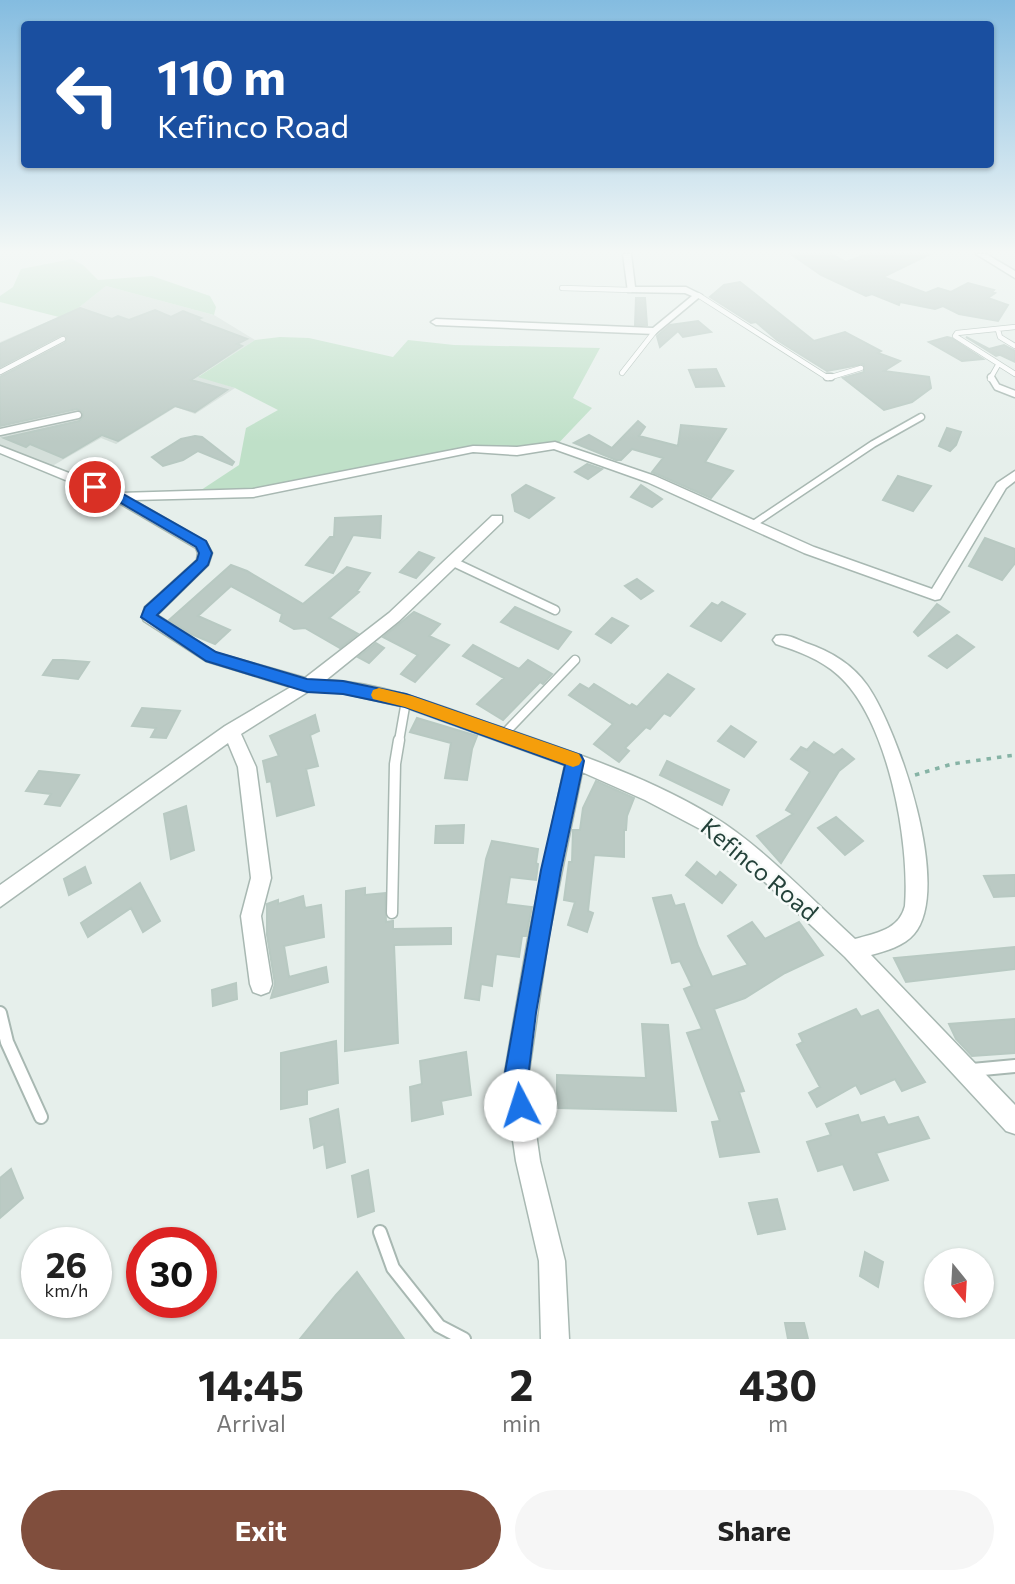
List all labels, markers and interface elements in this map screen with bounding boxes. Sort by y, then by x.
text: 110 m [157,45,286,105]
icon: left [42,49,133,140]
text: Kefinco Road [157,105,349,145]
pin [65,457,125,517]
icon: arrive [76,468,114,506]
street label: Kefinco Road [695,811,824,926]
position arrow [483,1068,557,1142]
speed limit sign: 30 [126,1227,217,1318]
text: 26 [46,1242,87,1285]
north arrow [924,1248,994,1318]
map controls [924,1248,994,1318]
text: km/h [45,1279,88,1301]
text: 14:45 [198,1358,304,1410]
text: 2 [510,1358,533,1410]
text: 430 [739,1358,817,1410]
text: Arrival [216,1409,286,1437]
text: min [502,1409,541,1437]
text: m [768,1409,788,1437]
button: Exit [21,1490,501,1570]
button: Share [515,1490,994,1570]

